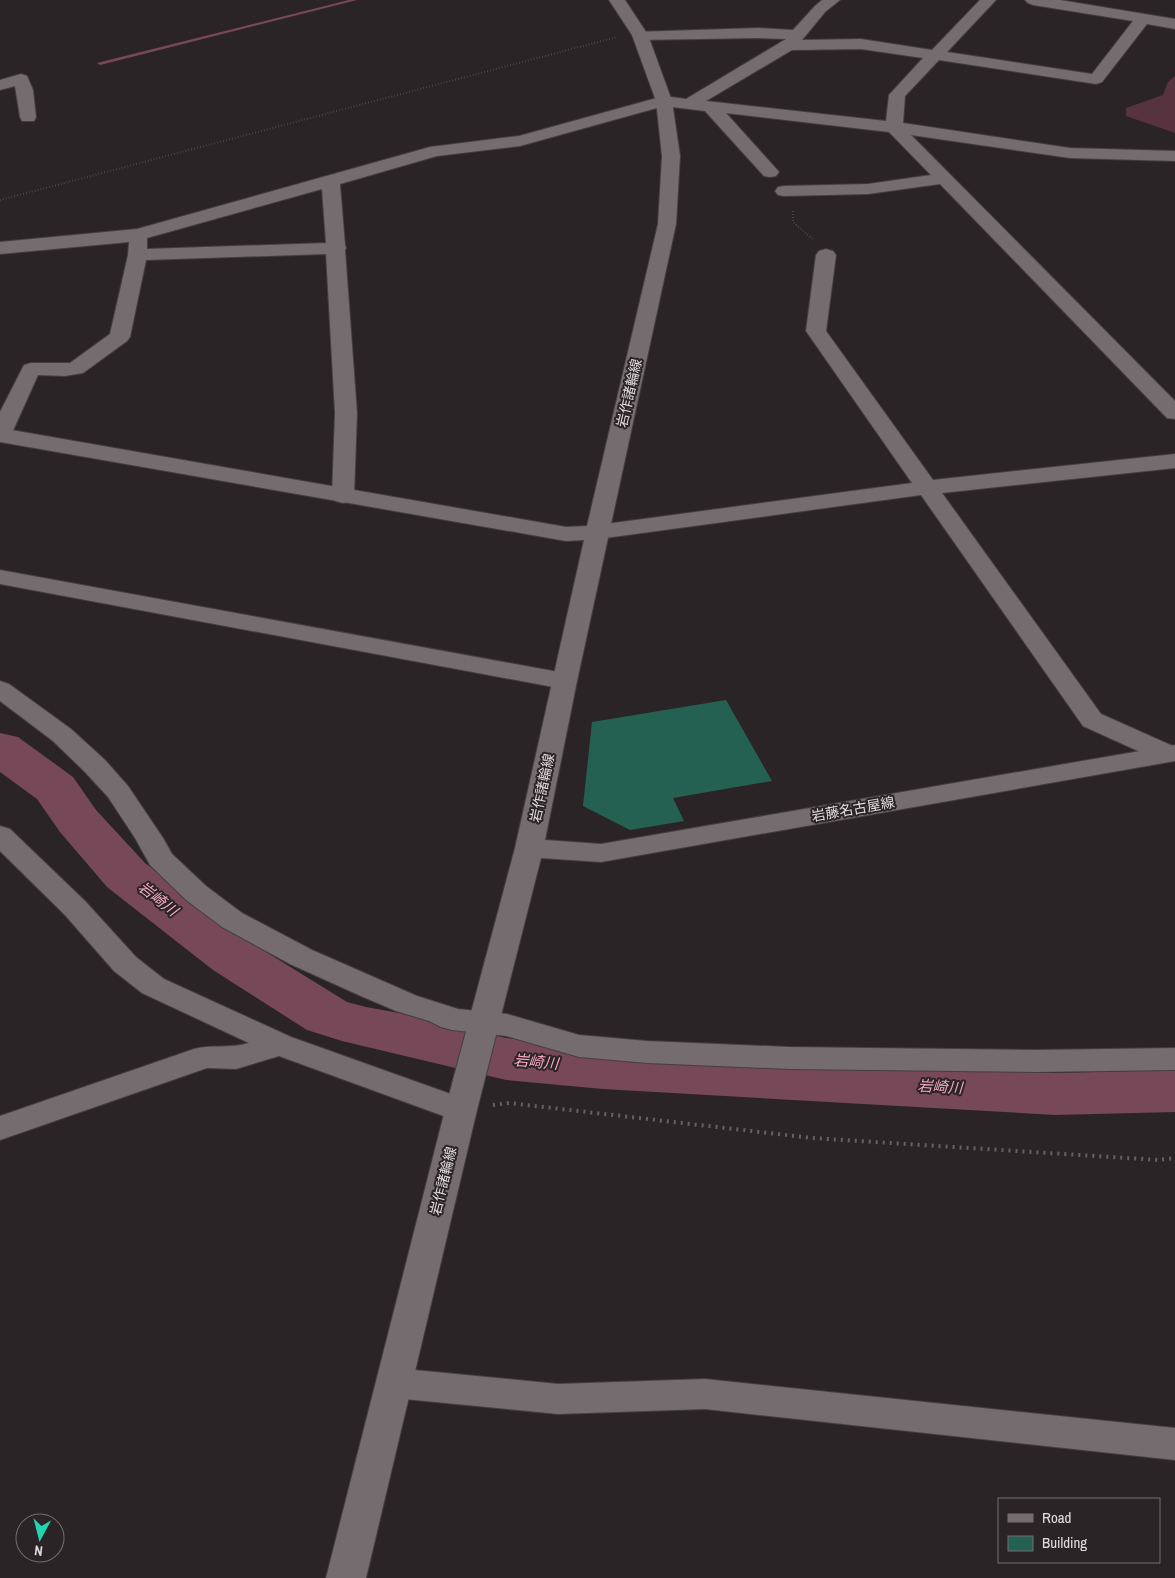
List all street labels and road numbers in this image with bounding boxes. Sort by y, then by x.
street label: 岩作諸輪線 [612,357,646,429]
street label: 岩作諸輪線 [526,752,558,824]
street label: 岩藤名古屋線 [810,793,896,825]
street label: 岩作諸輪線 [426,1145,460,1217]

